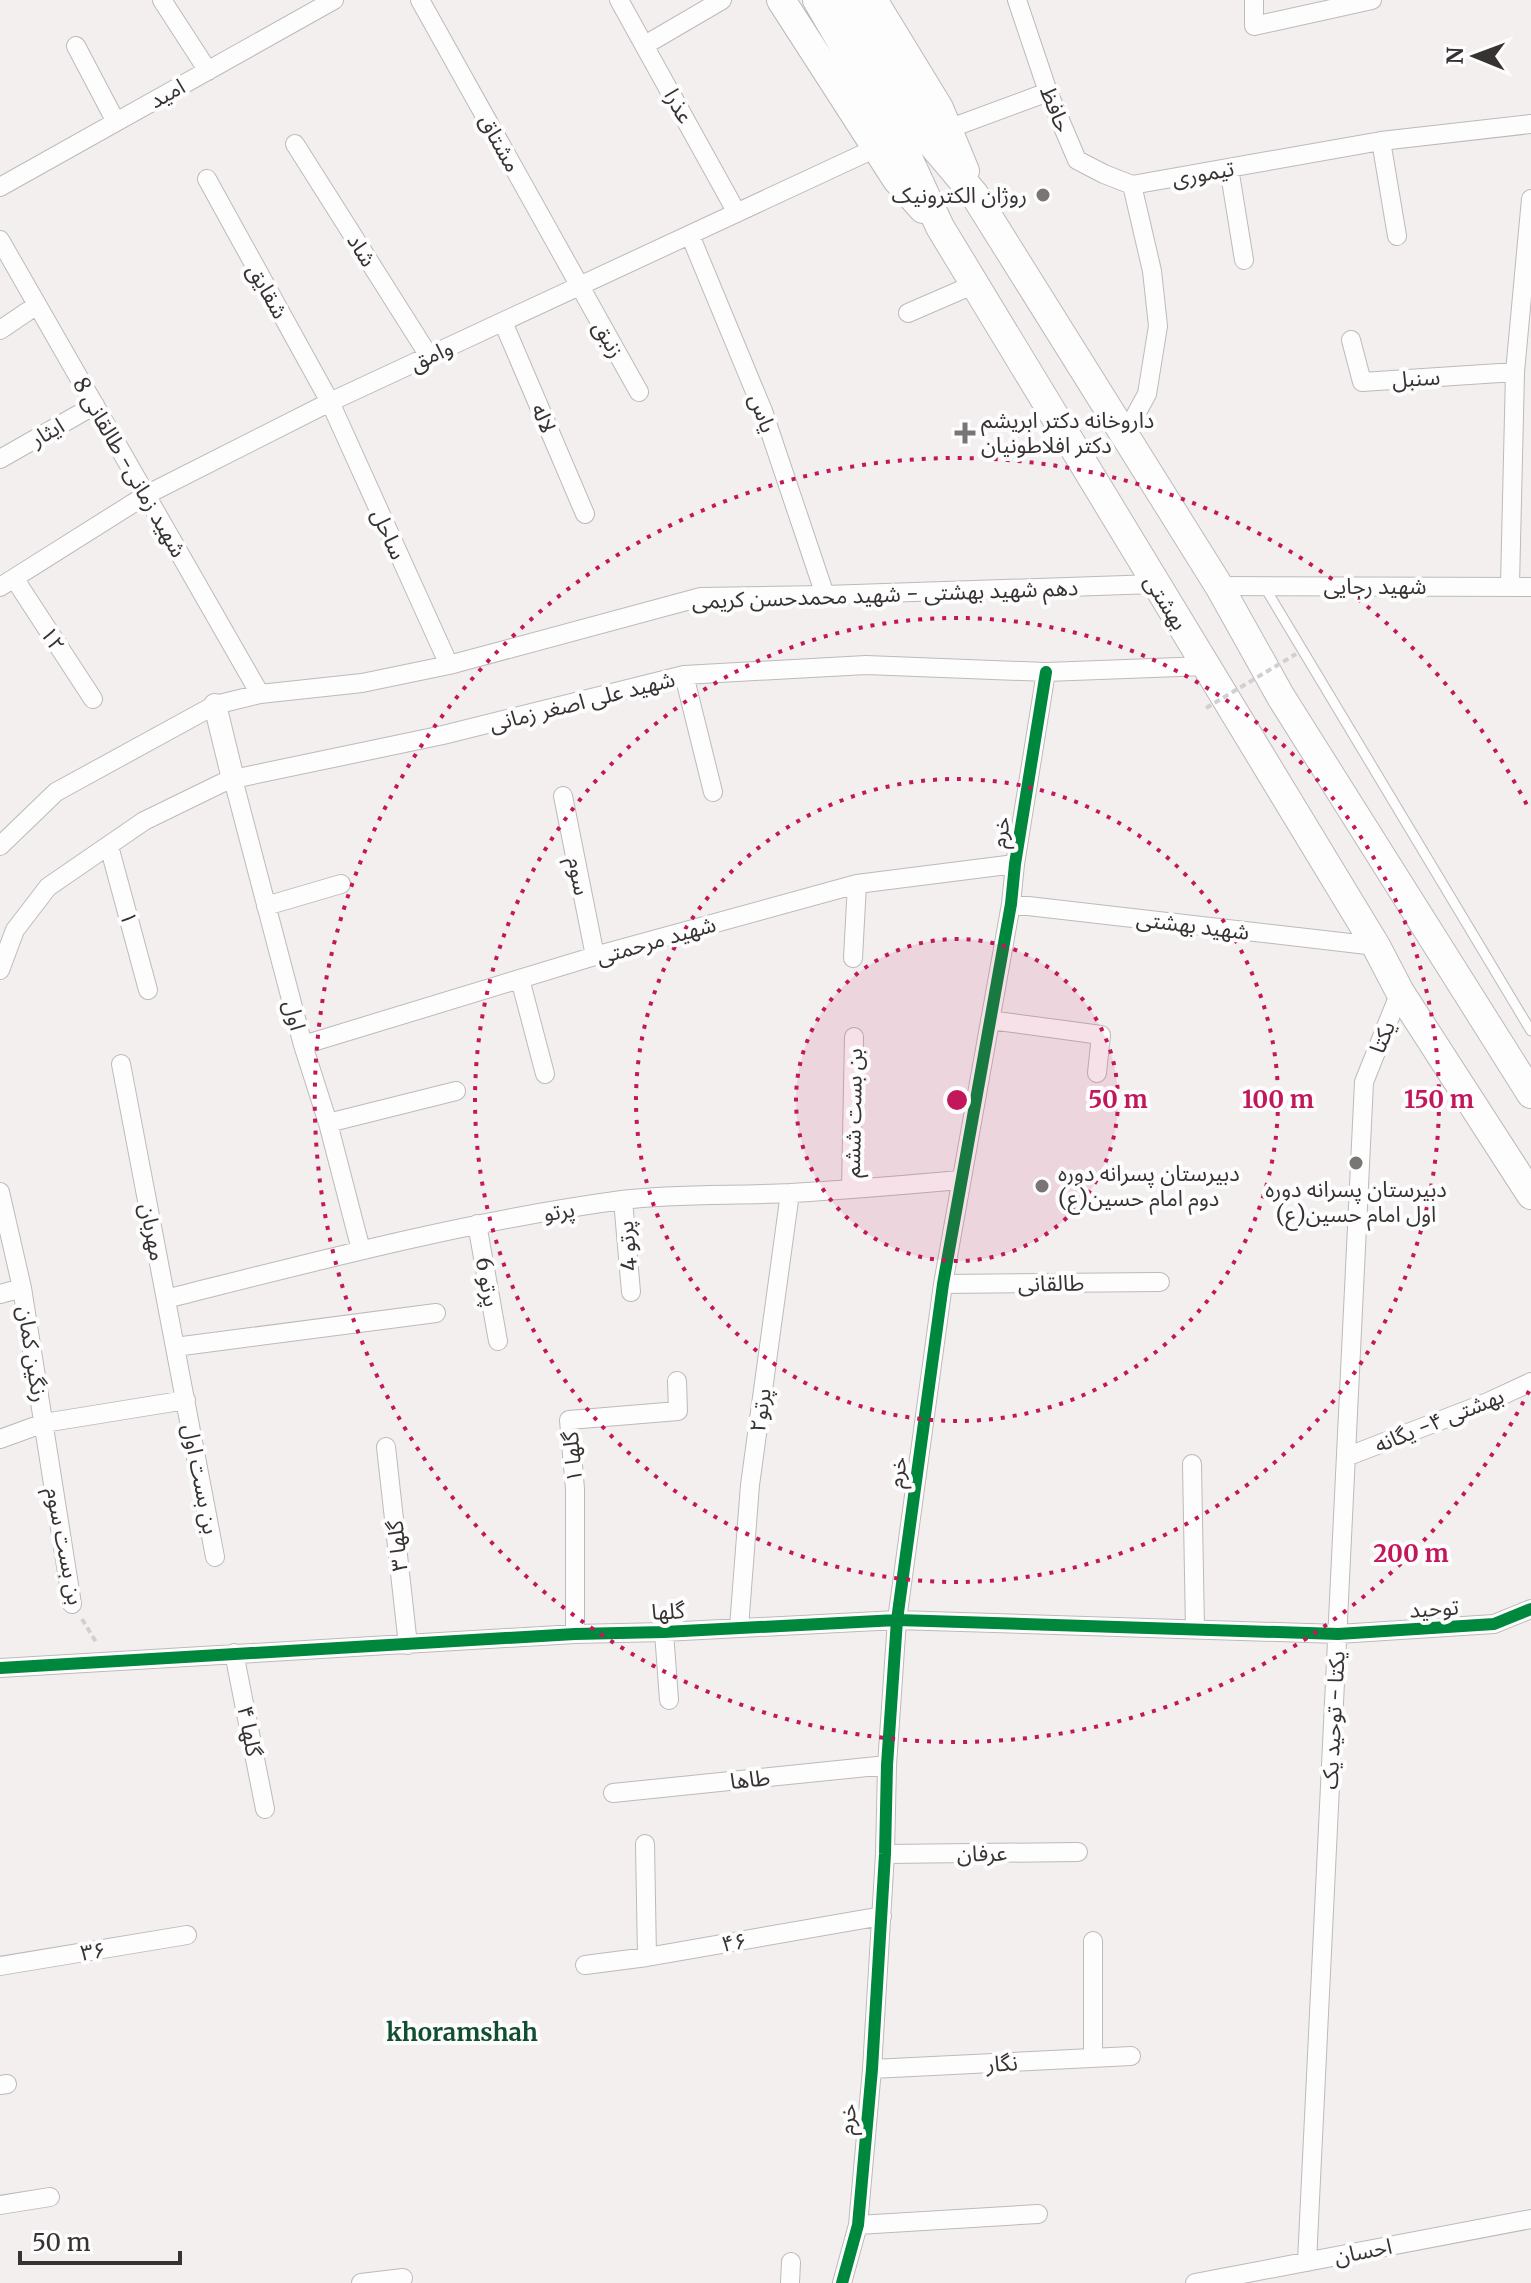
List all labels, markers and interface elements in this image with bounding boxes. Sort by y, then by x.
north arrow [1435,16,1515,96]
text: N [1441,46,1469,65]
street label: امید [144,72,190,114]
street label: حافظ [1034,82,1078,136]
street label: عذرا [658,84,700,128]
street label: مشتاق [473,109,527,177]
street label: تیموری [1170,154,1236,192]
place label: روژان الکترونیک [892,181,1027,209]
marker: روژان الکترونیک [1034,186,1052,204]
street label: شاد [341,228,383,272]
street label: شقایق [241,258,295,324]
street label: زنبق [587,315,631,363]
street label: وامق [405,333,457,377]
street label: سنبل [1391,362,1441,394]
street label: شهید زمانی- طالقانی 8 [67,372,193,562]
street label: یاس [743,390,783,436]
street label: لاله [525,399,563,437]
place label: داروخانه دکتر ابریشم دکتر افلاطونیان [981,406,1154,459]
street label: ایثار [24,411,69,453]
marker: داروخانه دکتر ابریشم دکتر افلاطونیان [956,424,974,442]
street label: ساحل [365,504,413,564]
street label: بهشتی [1138,569,1194,635]
street label: شهید رجایی [1324,572,1426,600]
street label: دهم شهید بهشتی - شهید محمدحسن کریمی [691,573,1079,618]
street label: ۱۲ [34,621,72,657]
street label: شهید علی اصغر زمانی [486,664,678,738]
street label: خرم [984,814,1019,850]
street label: سوم [559,855,596,898]
street label: شهید بهشتی [1135,904,1251,946]
street label: ۱ [114,908,144,928]
street label: شهید مرحمتی [593,910,719,970]
street label: اول [278,997,312,1033]
street label: یکتا [1363,1017,1401,1057]
street label: بن بست ششم [838,1048,871,1178]
text: 50 m [1088,1084,1148,1115]
text: 100 m [1242,1084,1314,1115]
text: 150 m [1404,1084,1474,1115]
centre of rings [943,1086,971,1114]
marker: دبیرستان پسرانه دوره اول امام حسین(ع) [1347,1154,1365,1172]
place label: دبیرستان پسرانه دوره دوم امام حسین(ع) [1058,1159,1240,1215]
place label: دبیرستان پسرانه دوره اول امام حسین(ع) [1265,1175,1447,1231]
marker: دبیرستان پسرانه دوره دوم امام حسین(ع) [1033,1177,1051,1195]
street label: پرتو [541,1195,577,1228]
street label: مهربان [134,1201,172,1263]
street label: پرتو 4 [611,1220,644,1272]
street label: پرتو 6 [469,1255,506,1309]
street label: طالقانی [1018,1268,1084,1298]
street label: رنگین کمان [12,1304,54,1404]
street label: بهشتی ۴- یگانه [1370,1381,1508,1459]
street label: پرتو۲ [743,1386,778,1434]
street label: بن بست اول [177,1422,225,1536]
street label: گلها ۱ [556,1429,588,1484]
street label: خرم [881,1454,916,1490]
street label: بن بست سوم [37,1485,90,1608]
street label: گلها ۳ [380,1518,414,1573]
text: 200 m [1373,1538,1449,1569]
street label: توحید [1408,1592,1460,1624]
street label: گلها [651,1596,686,1626]
street label: یکتا - توحید یک [1315,1650,1351,1790]
street label: گلها ۴ [231,1703,269,1760]
street label: طاها [728,1763,772,1795]
street label: عرفان [957,1839,1007,1867]
street label: ۴۶ [719,1926,749,1958]
street label: ۳۶ [78,1935,108,1967]
district label: khoramshah [386,2017,538,2048]
street label: نگار [985,2048,1019,2078]
street label: خرم [832,2102,865,2136]
scale bar [20,2215,180,2265]
text: 50 m [32,2227,91,2258]
street label: احسان [1332,2232,1394,2270]

